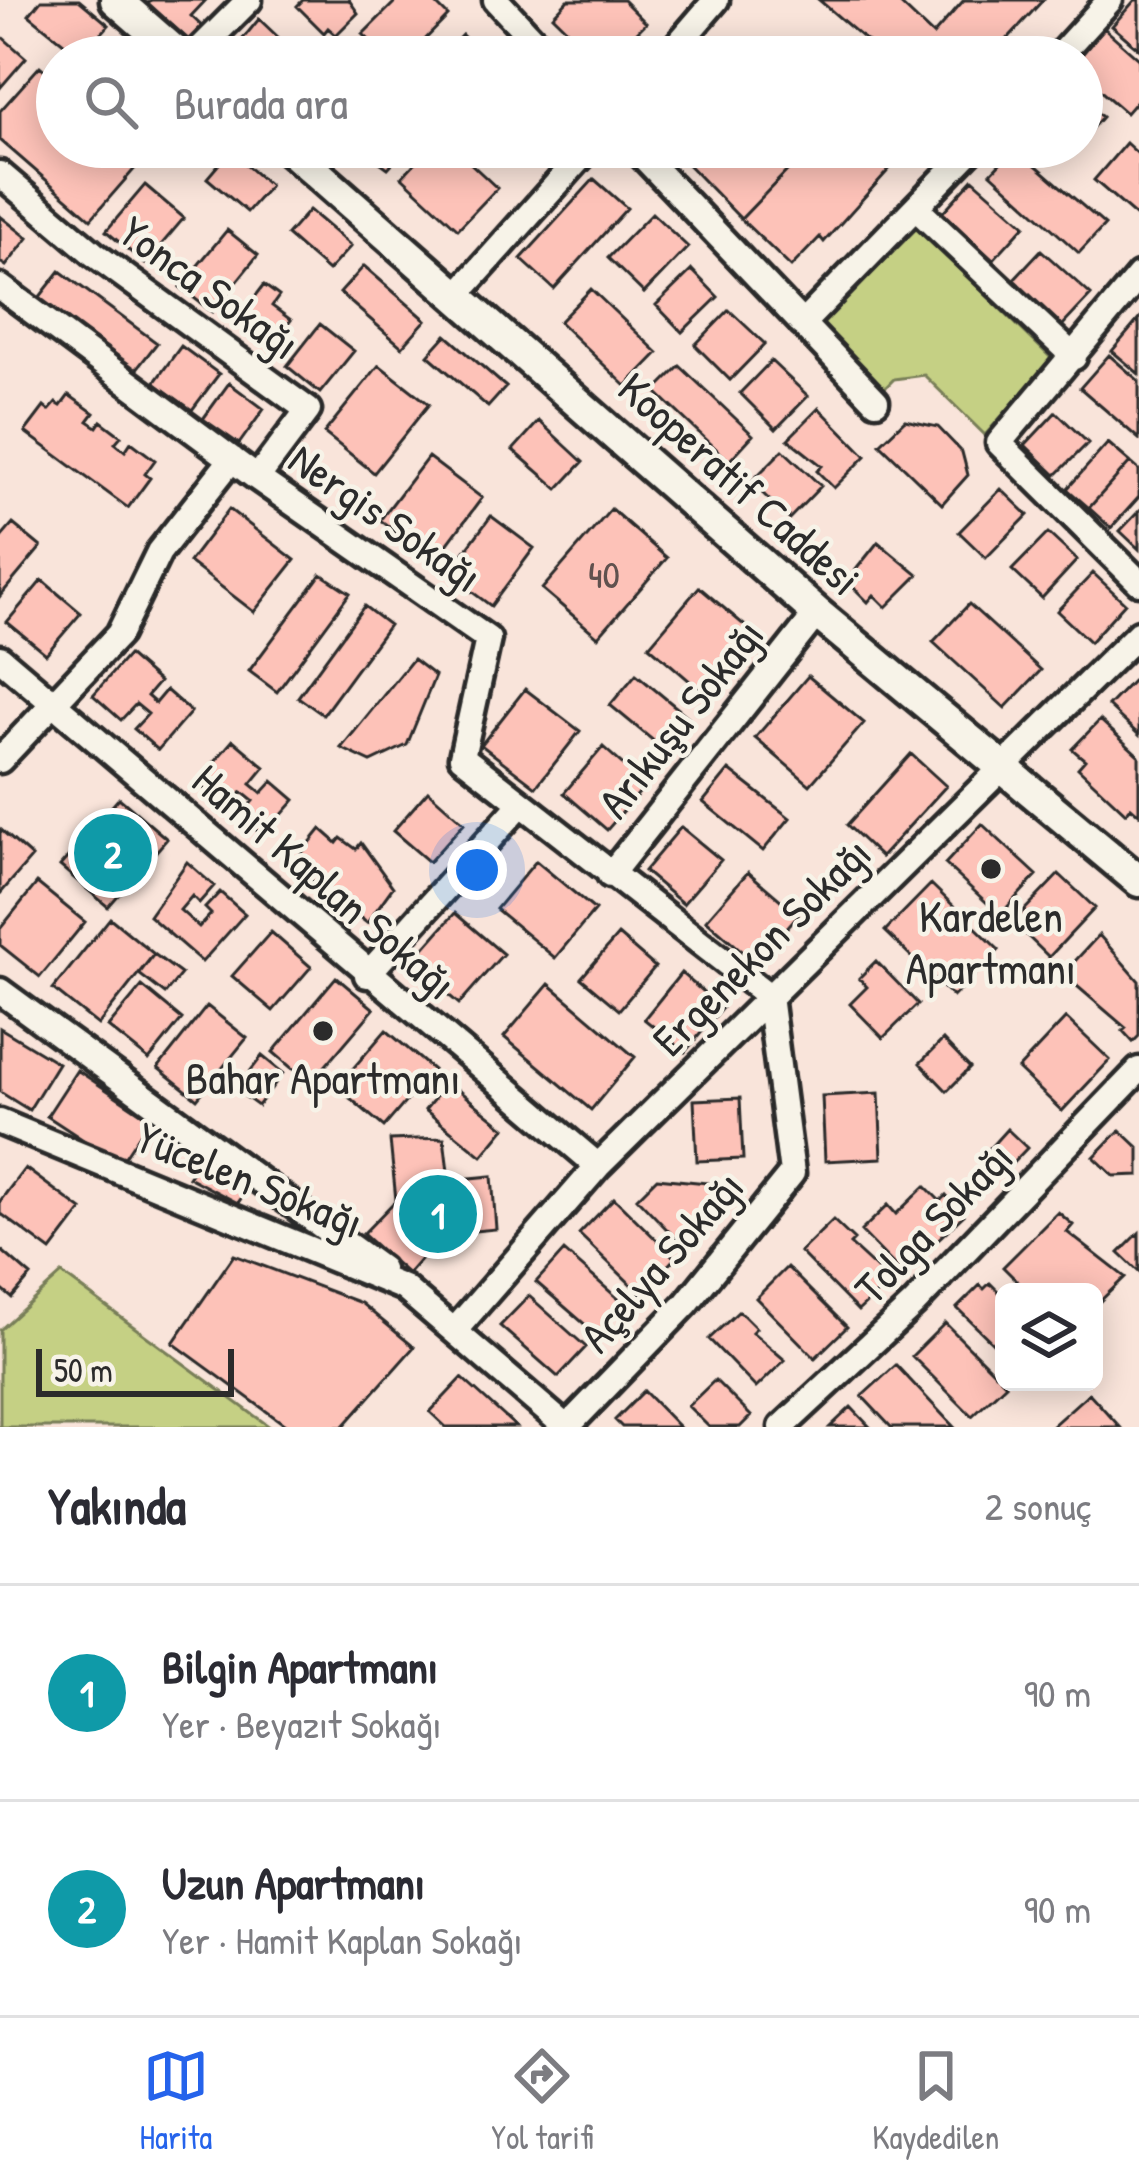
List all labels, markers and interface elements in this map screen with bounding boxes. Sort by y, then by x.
search box [36,36,1103,168]
icon: search [78,69,144,135]
text: Burada ara [174,72,348,133]
street label: Yonca Sokağı [108,201,312,373]
street label: Kooperatif Caddesi [606,358,874,608]
street label: Nergis Sokağı [278,428,494,606]
house number: 40 [588,547,620,600]
street label: Arıkuşu Sokağı [583,606,777,830]
street label: Hamit Kaplan Sokağı [180,749,470,1013]
pin: 2 [74,808,152,898]
street label: Ergenekon Sokağı [638,823,884,1069]
your location [447,840,507,900]
marker: Kardelen Apartmanı [978,856,1004,882]
place label: Kardelen Apartmanı [906,885,1076,998]
marker: Bahar Apartmanı [310,1018,336,1044]
place label: Bahar Apartmanı [186,1047,461,1108]
street label: Yücelen Sokağı [128,1106,372,1252]
street label: Tolga Sokağı [840,1127,1026,1317]
street label: Açelya Sokağı [565,1157,757,1365]
pin: 1 [399,1169,477,1259]
map controls [995,1283,1103,1391]
button: layers [995,1283,1103,1391]
scale bar [36,1343,234,1396]
text: 50 m [54,1348,113,1392]
text: Yakında [48,1471,186,1540]
text: 2 sonuç [985,1479,1091,1532]
text: Bilgin Apartmanı [162,1636,438,1697]
text: 1 [80,1666,94,1719]
text: 90 m [1024,1666,1091,1719]
text: Yer · Beyazıt Sokağı [162,1697,442,1750]
text: Uzun Apartmanı [162,1852,425,1913]
text: 2 [78,1882,96,1935]
text: 90 m [1024,1882,1091,1935]
text: Yer · Hamit Kaplan Sokağı [162,1913,523,1966]
tab: Harita [140,2043,212,2159]
tab: Yol tarifi [491,2043,593,2159]
tab: Kaydedilen [872,2043,999,2159]

